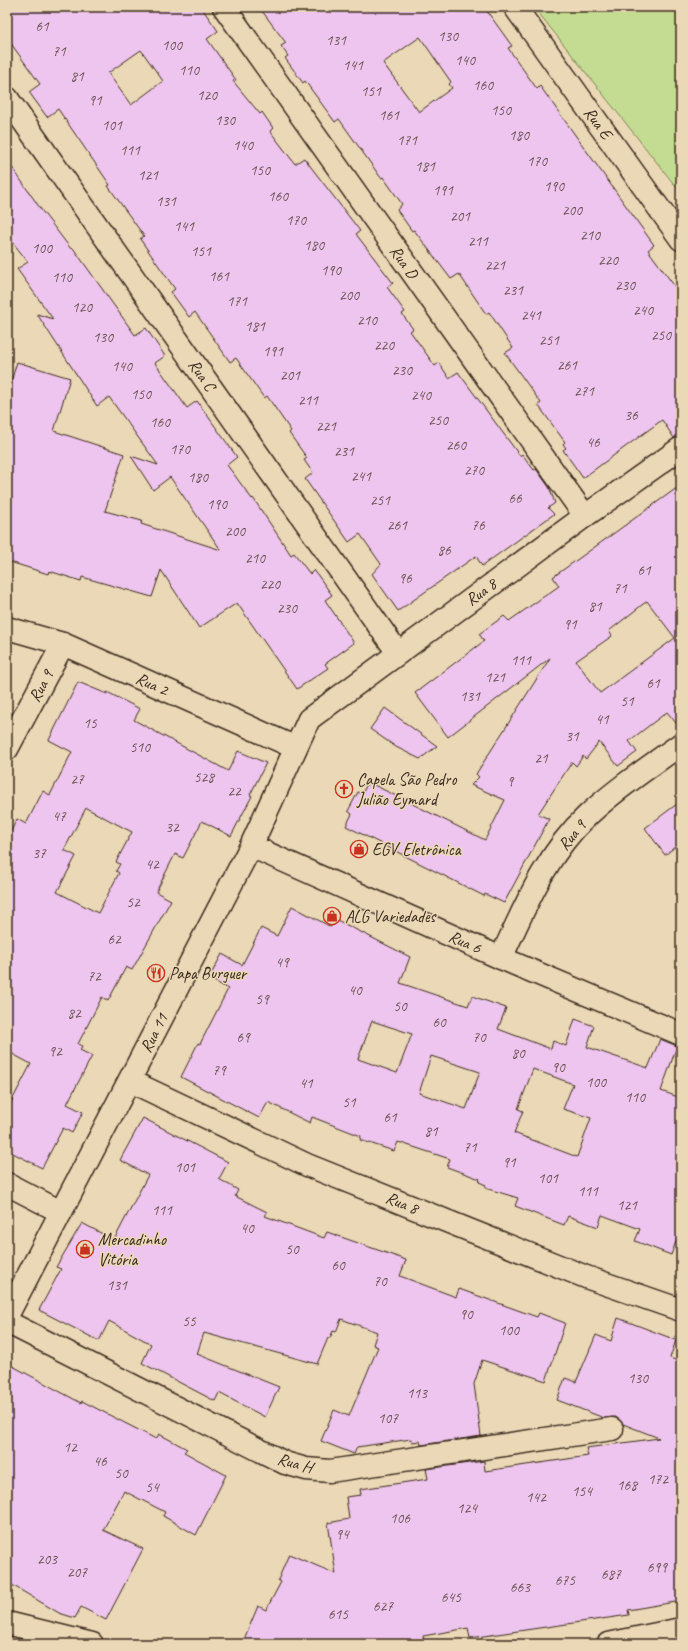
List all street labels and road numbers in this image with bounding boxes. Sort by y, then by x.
street label: Rua E [579,103,618,145]
street label: Rua D [385,241,424,284]
street label: Rua C [184,355,222,397]
street label: Rua 8 [461,572,503,610]
street label: Rua 9 [24,665,59,706]
street label: Rua 2 [132,668,173,701]
street label: Rua 9 [553,814,592,855]
street label: Rua 6 [445,926,486,959]
street label: Rua 11 [135,1009,173,1056]
street label: Rua 8 [383,1187,424,1220]
street label: Rua H [275,1448,317,1479]

